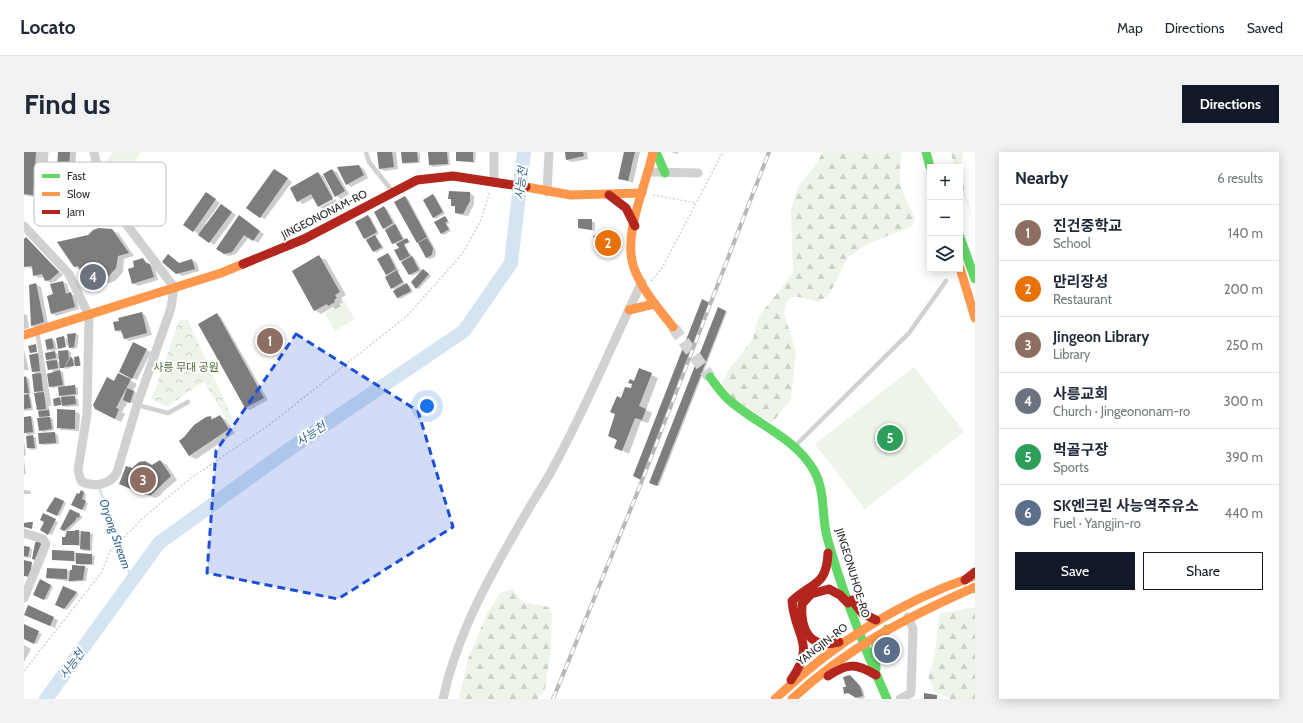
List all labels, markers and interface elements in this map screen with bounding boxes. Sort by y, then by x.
text: Locato [20,16,76,39]
text: Map [1117,19,1143,37]
text: Directions [1165,19,1225,37]
text: Saved [1247,19,1283,37]
button: Directions [1182,85,1279,123]
text: Find us [24,87,110,121]
legend [34,162,166,226]
water label: 사능천 [511,164,530,200]
map controls [927,164,963,272]
button: + [927,164,963,200]
text: Nearby [1015,168,1068,188]
text: Fast [67,169,86,183]
text: 6 results [1217,170,1263,186]
street label: JINGEONONAM-RO [278,186,370,242]
text: Slow [67,187,90,201]
button: − [927,200,963,236]
text: Jam [66,205,85,219]
text: 진건중학교 [1053,217,1122,235]
text: 1 [1026,225,1030,241]
text: 140 m [1228,225,1263,241]
pin: 2 [595,228,621,258]
text: School [1053,235,1091,251]
button: layers [927,236,963,272]
pin: 4 [80,262,106,292]
text: 만리장성 [1053,273,1108,291]
text: 2 [1025,281,1031,297]
text: 200 m [1224,281,1263,297]
text: Restaurant [1053,291,1112,307]
pin: 1 [257,326,283,356]
text: Jingeon Library [1053,328,1149,346]
text: 3 [1024,337,1032,353]
text: 250 m [1226,337,1263,353]
text: Library [1053,346,1090,362]
park label: 사릉 무대 공원 [153,360,219,374]
text: 사릉교회 [1053,385,1108,403]
text: 4 [1024,393,1032,409]
text: 300 m [1223,393,1263,409]
your location [417,396,437,416]
text: Church · Jingeononam-ro [1053,403,1190,419]
water label: 사능천 [293,417,330,449]
pin: 5 [877,423,903,453]
text: 먹골구장 [1053,441,1108,459]
text: 5 [1025,449,1031,465]
text: 390 m [1225,449,1263,465]
text: Sports [1053,459,1089,475]
pin: 3 [130,465,156,495]
water label: Oryong Stream [96,497,135,571]
text: SK엔크린 사능역주유소 [1053,497,1199,515]
text: 6 [1024,505,1032,521]
text: 440 m [1225,505,1263,521]
text: Fuel · Yangjin-ro [1053,515,1141,531]
street label: JINGEONUHOE-RO [832,526,873,620]
button: Save [1015,552,1135,590]
button: Share [1143,552,1263,590]
street label: YANGJIN-RO [793,620,851,669]
pin: 6 [874,635,900,665]
water label: 사능천 [56,644,89,682]

